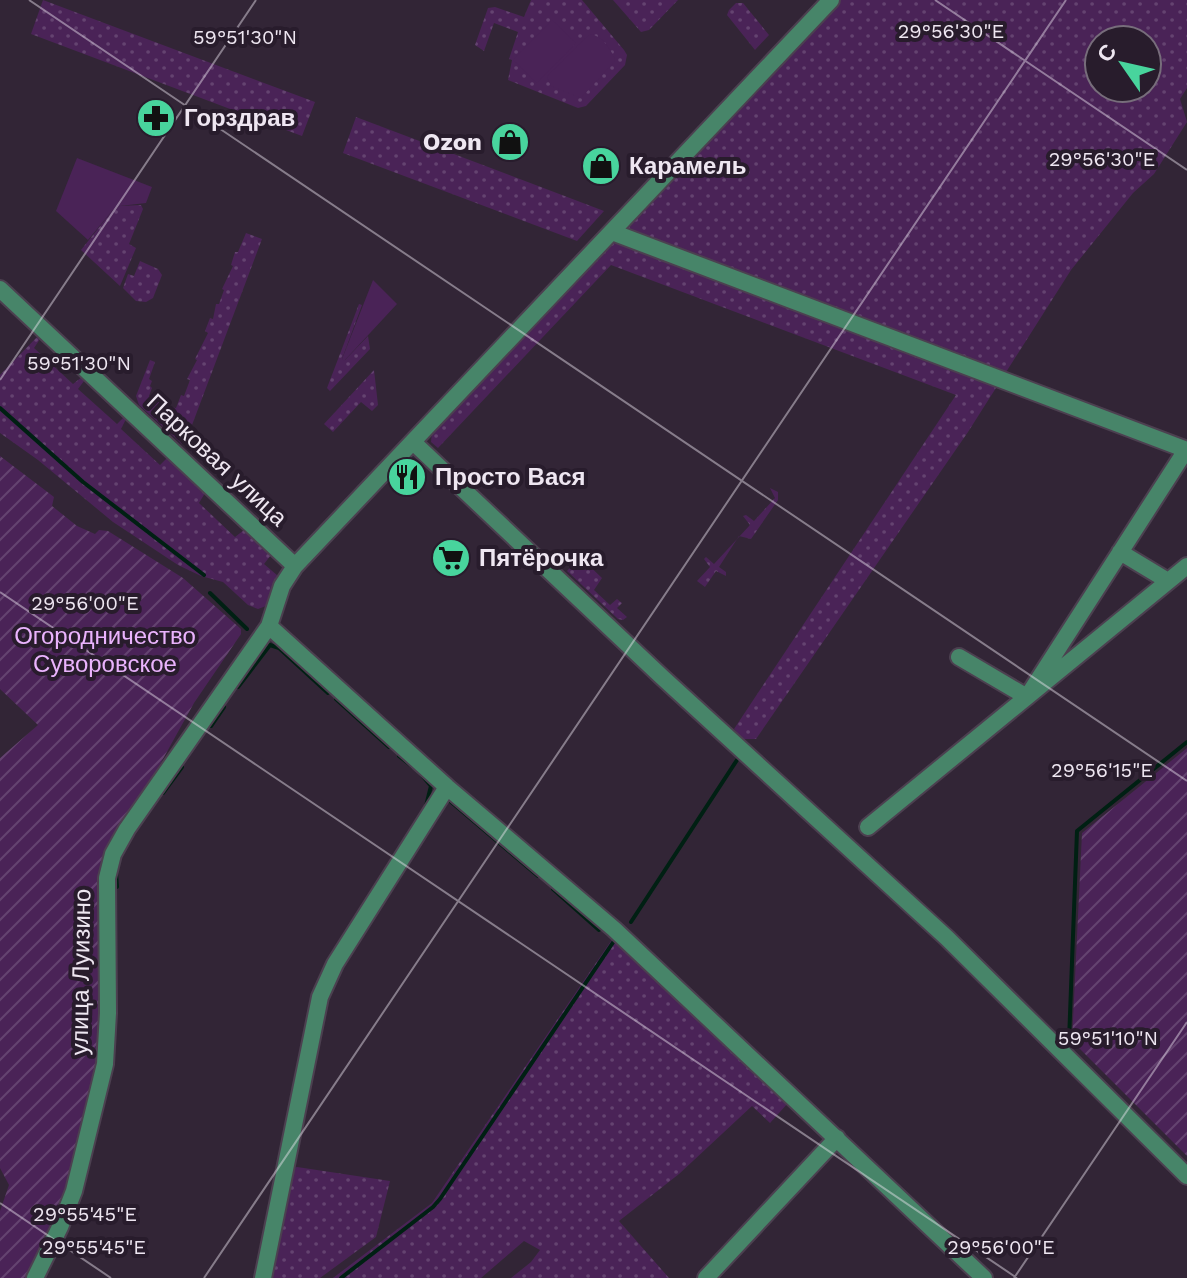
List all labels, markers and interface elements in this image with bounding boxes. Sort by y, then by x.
text: 29°56'30"E [898,19,1004,43]
north arrow [1083,24,1163,104]
text: 59°51'30"N [193,25,297,49]
text: С [1092,39,1122,67]
pharmacy icon: Горздрав [135,97,177,139]
place label: Горздрав [184,104,295,132]
shop icon: Ozon [489,121,531,163]
place label: Ozon [423,128,482,156]
shop icon: Карамель [580,145,622,187]
text: 29°56'30"E [1049,147,1155,171]
place label: Карамель [629,152,746,180]
text: 59°51'30"N [27,351,131,375]
street label: Парковая улица [141,388,293,532]
restaurant icon: Просто Вася [386,456,428,498]
place label: Просто Вася [435,463,586,491]
supermarket icon: Пятёрочка [430,537,472,579]
place label: Пятёрочка [479,544,604,572]
text: 29°56'00"E [31,591,139,615]
park label: Огородничество Суворовское [14,622,196,678]
text: 29°56'15"E [1051,758,1153,782]
street label: улица Луизино [66,888,96,1056]
text: 59°51'10"N [1058,1026,1158,1050]
text: 29°55'45"E [33,1202,137,1226]
text: 29°55'45"E [42,1235,146,1259]
text: 29°56'00"E [947,1235,1055,1259]

